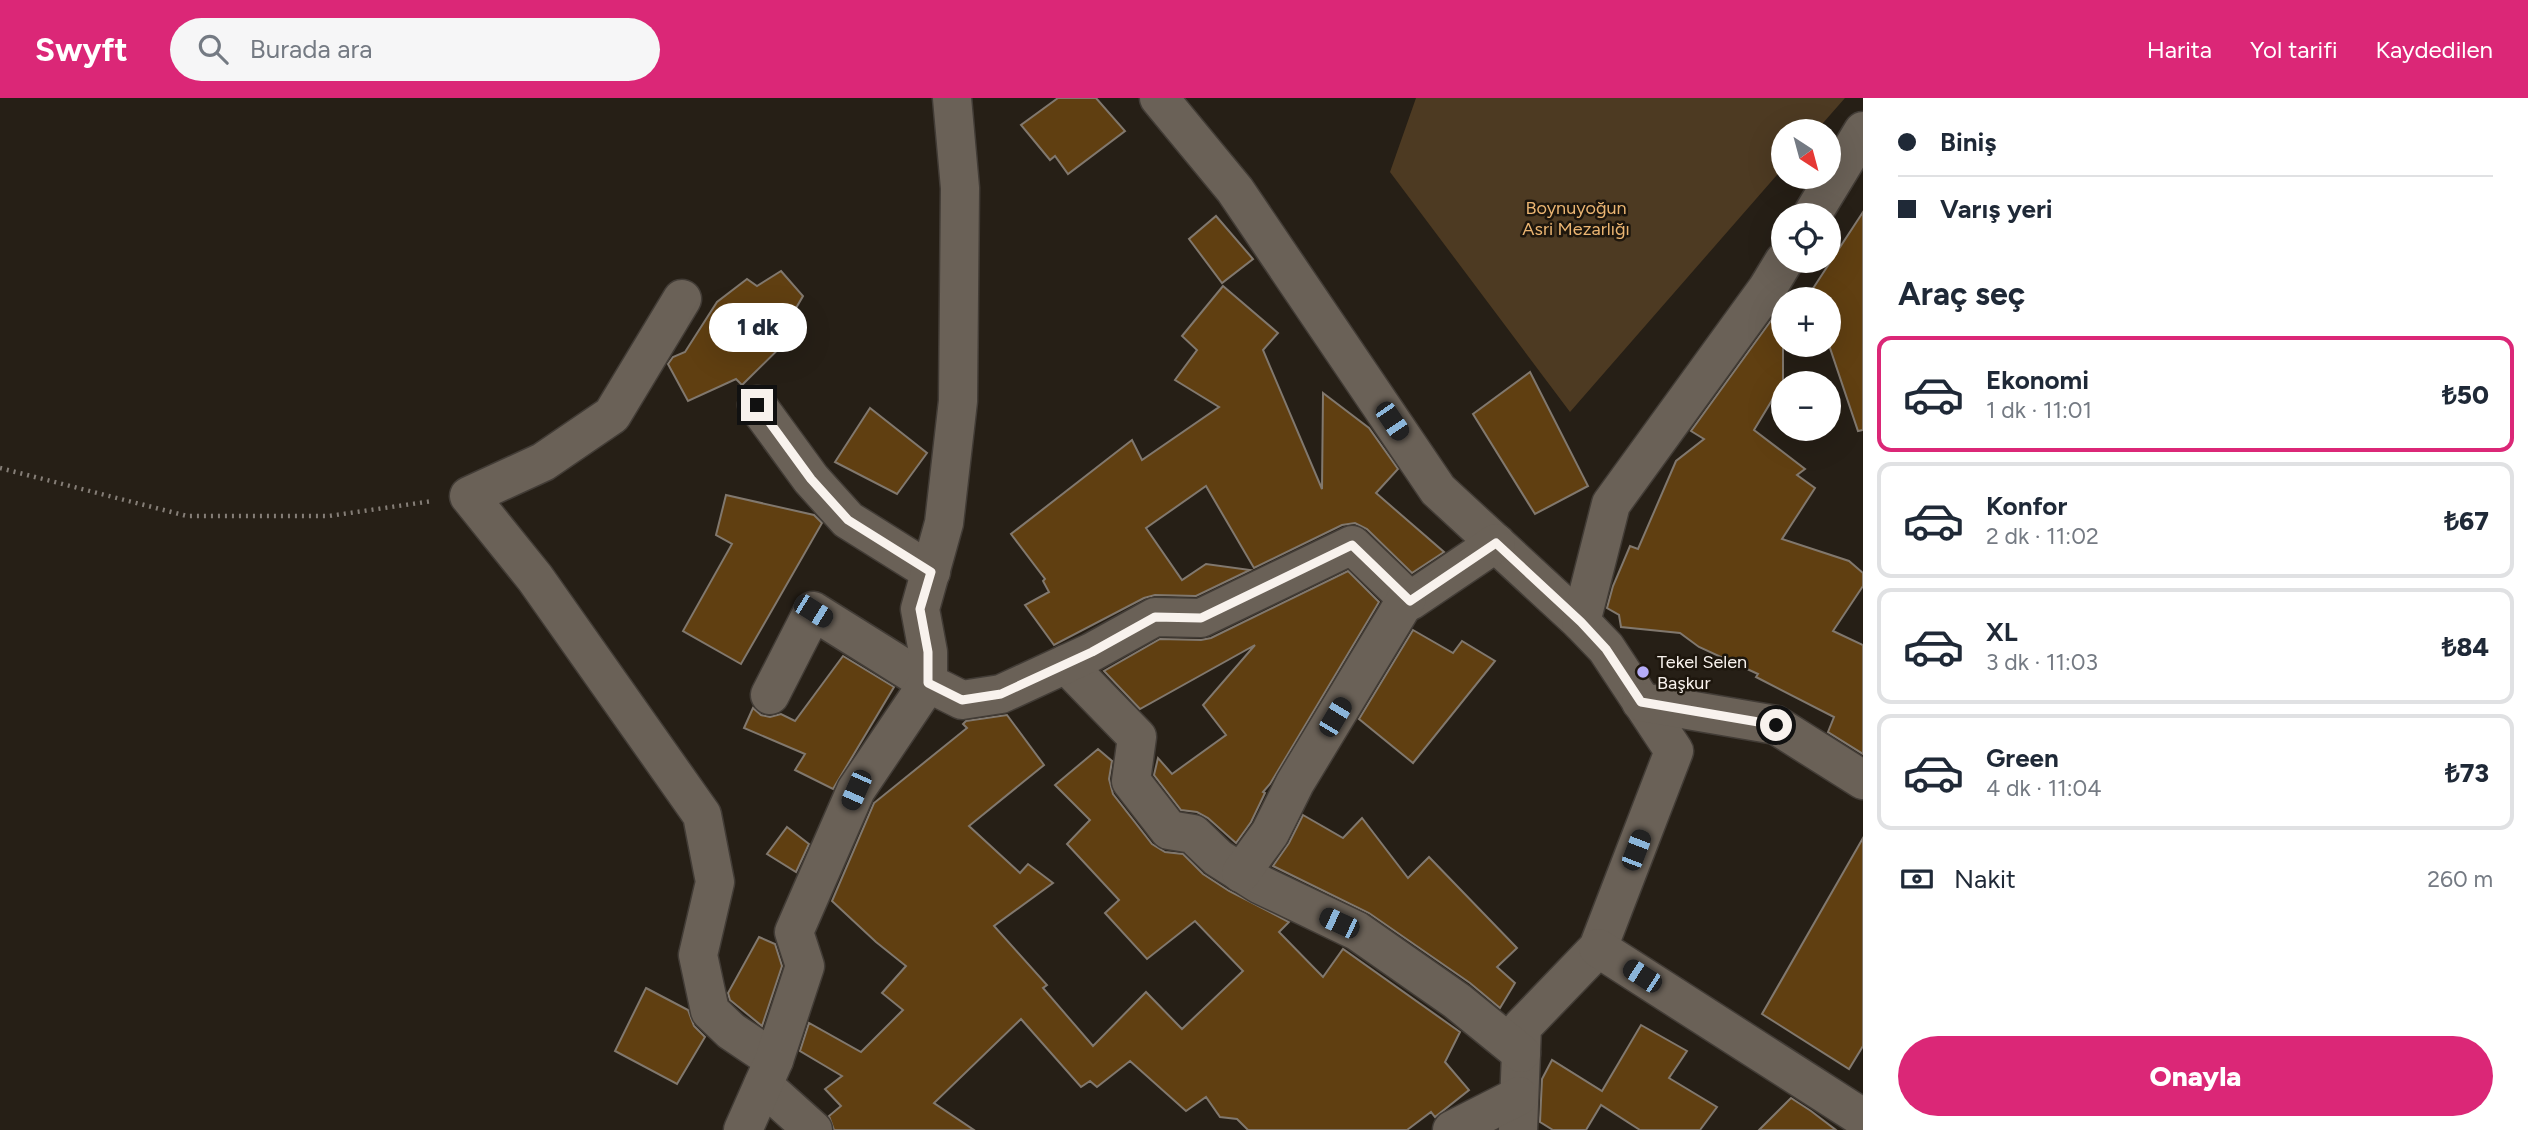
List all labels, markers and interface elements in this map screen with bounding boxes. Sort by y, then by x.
search box [170,18,660,81]
text: Swyft [35,30,128,69]
icon: search [194,30,232,68]
text: Burada ara [250,33,373,65]
text: Harita [2147,35,2212,64]
text: Yol tarifi [2250,35,2338,64]
text: Kaydedilen [2376,35,2493,64]
north arrow [1771,119,1841,189]
map controls [1771,119,1841,441]
text: Biniş [1940,126,1997,158]
text: Varış yeri [1940,193,2053,225]
park label: Boynuyoğun Asri Mezarlığı [1522,197,1630,240]
button: locate [1771,203,1841,273]
text: Araç seç [1898,275,2025,313]
button: + [1771,287,1841,357]
callout: 1 dk [708,303,806,352]
text: 1 dk [737,313,779,341]
icon: car [1902,363,1965,426]
text: Ekonomi [1986,364,2089,396]
button: − [1771,371,1841,441]
text: ₺50 [2442,379,2489,411]
route end [741,389,773,421]
text: 1 dk · 11:01 [1986,396,2092,424]
car [1372,398,1413,444]
icon: car [1902,489,1965,552]
text: Konfor [1986,490,2067,522]
text: ₺67 [2444,505,2489,537]
text: 2 dk · 11:02 [1986,522,2099,550]
car [790,591,837,631]
icon: car [1902,615,1965,678]
text: XL [1986,616,2018,648]
text: ₺84 [2442,631,2489,663]
text: 3 dk · 11:03 [1986,648,2098,676]
place label: Tekel Selen Başkur [1657,651,1747,694]
marker: Tekel Selen Başkur [1635,664,1651,680]
car [1316,694,1355,740]
route start [1760,709,1792,741]
icon: car [1902,741,1965,804]
text: Green [1986,742,2059,774]
text: ₺73 [2445,757,2489,789]
car [838,767,875,813]
text: 4 dk · 11:04 [1986,774,2102,802]
car [1619,827,1654,873]
icon: cash [1898,860,1936,898]
text: Nakit [1954,863,2016,895]
text: 260 m [2427,865,2493,893]
car [1316,905,1363,941]
car [1619,956,1666,996]
button: Onayla [1898,1036,2493,1116]

